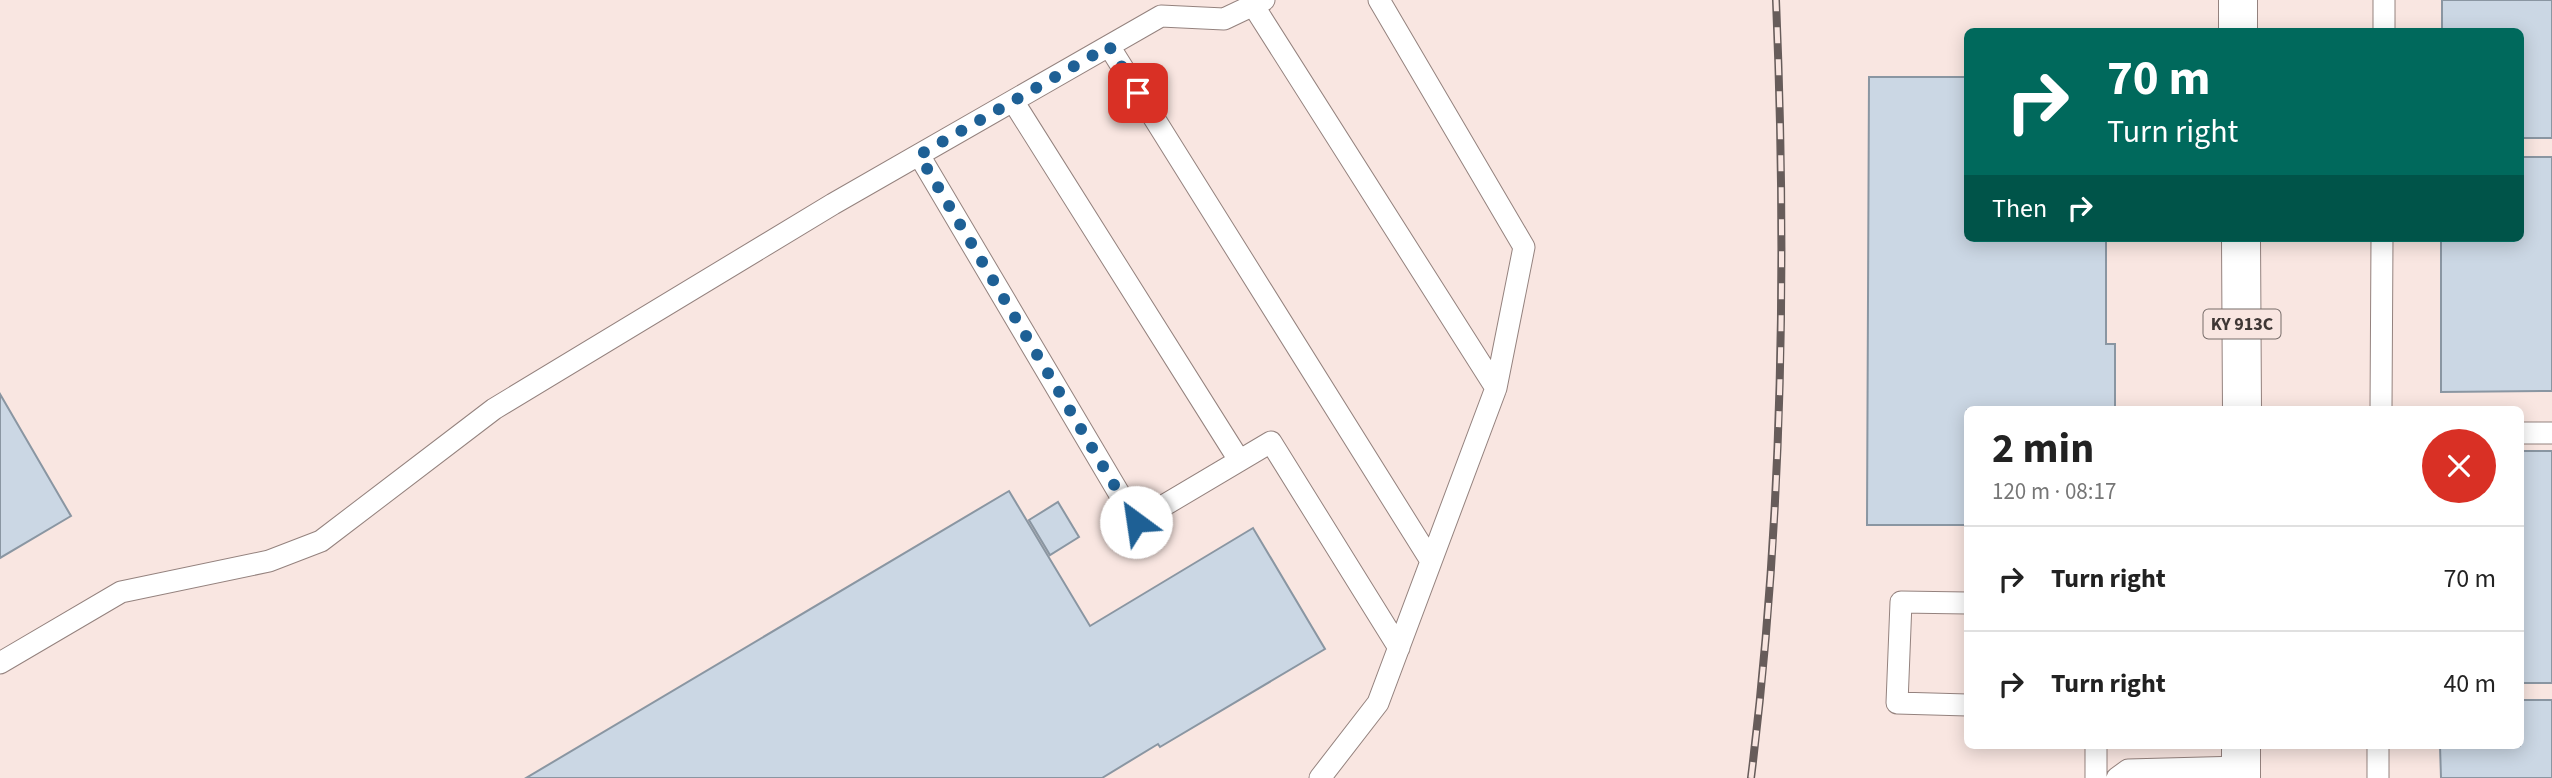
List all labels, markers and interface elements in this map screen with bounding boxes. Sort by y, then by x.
text: 70 m [2107,44,2211,114]
icon: right [1992,56,2083,147]
pin [1108,63,1168,123]
icon: arrive [1119,74,1157,112]
text: Turn right [2107,109,2238,155]
icon: right [2061,189,2099,227]
text: Then [1992,190,2047,227]
road number: KY 913C [2204,310,2280,338]
text: 2 min [1992,419,2094,479]
button: close [2422,429,2496,503]
text: 120 m · 08:17 [1992,475,2116,508]
position arrow [1099,485,1173,559]
icon: right [1992,560,2030,598]
text: Turn right [2051,560,2166,597]
text: 70 m [2443,560,2496,597]
icon: right [1992,665,2030,703]
text: Turn right [2051,665,2166,702]
text: 40 m [2443,665,2496,702]

